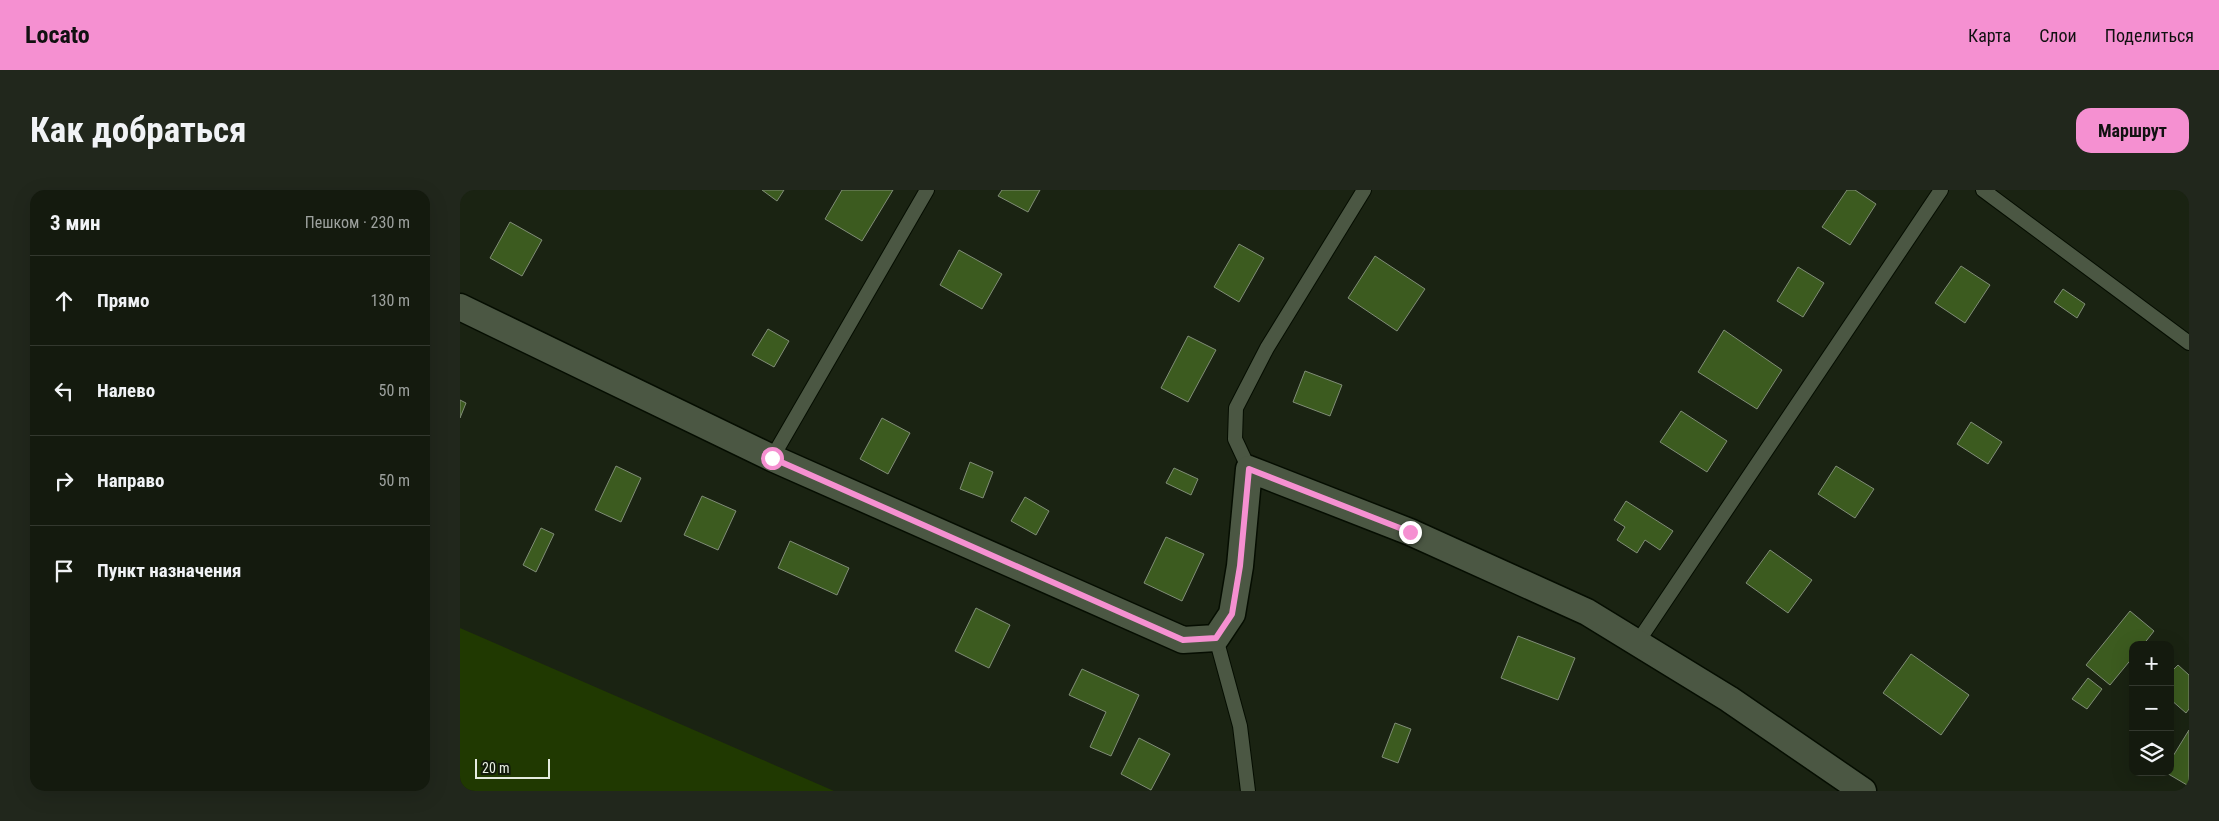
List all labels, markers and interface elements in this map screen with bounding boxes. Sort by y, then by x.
text: Locato [25,21,90,49]
text: Карта [1968,25,2011,46]
text: Слои [2039,25,2077,46]
text: Поделиться [2105,25,2194,46]
button: Маршрут [2076,108,2189,153]
text: Как добраться [30,110,246,151]
text: 3 мин [50,211,100,235]
text: Пешком · 230 m [305,213,410,232]
icon: ahead [50,287,78,315]
text: Прямо [97,289,150,312]
text: 130 m [371,291,410,310]
icon: left [50,377,78,405]
text: Налево [97,379,155,402]
text: 50 m [378,381,410,400]
route start [761,447,784,470]
icon: right [50,467,78,495]
text: Направо [97,469,164,492]
text: 50 m [378,471,410,490]
route end [1399,521,1422,544]
icon: arrive [50,557,78,585]
text: Пункт назначения [97,559,241,582]
map controls [2129,641,2174,776]
button: + [2129,641,2174,686]
button: − [2129,686,2174,731]
button: layers [2129,731,2174,776]
scale bar [475,756,550,779]
text: 20 m [482,760,510,776]

